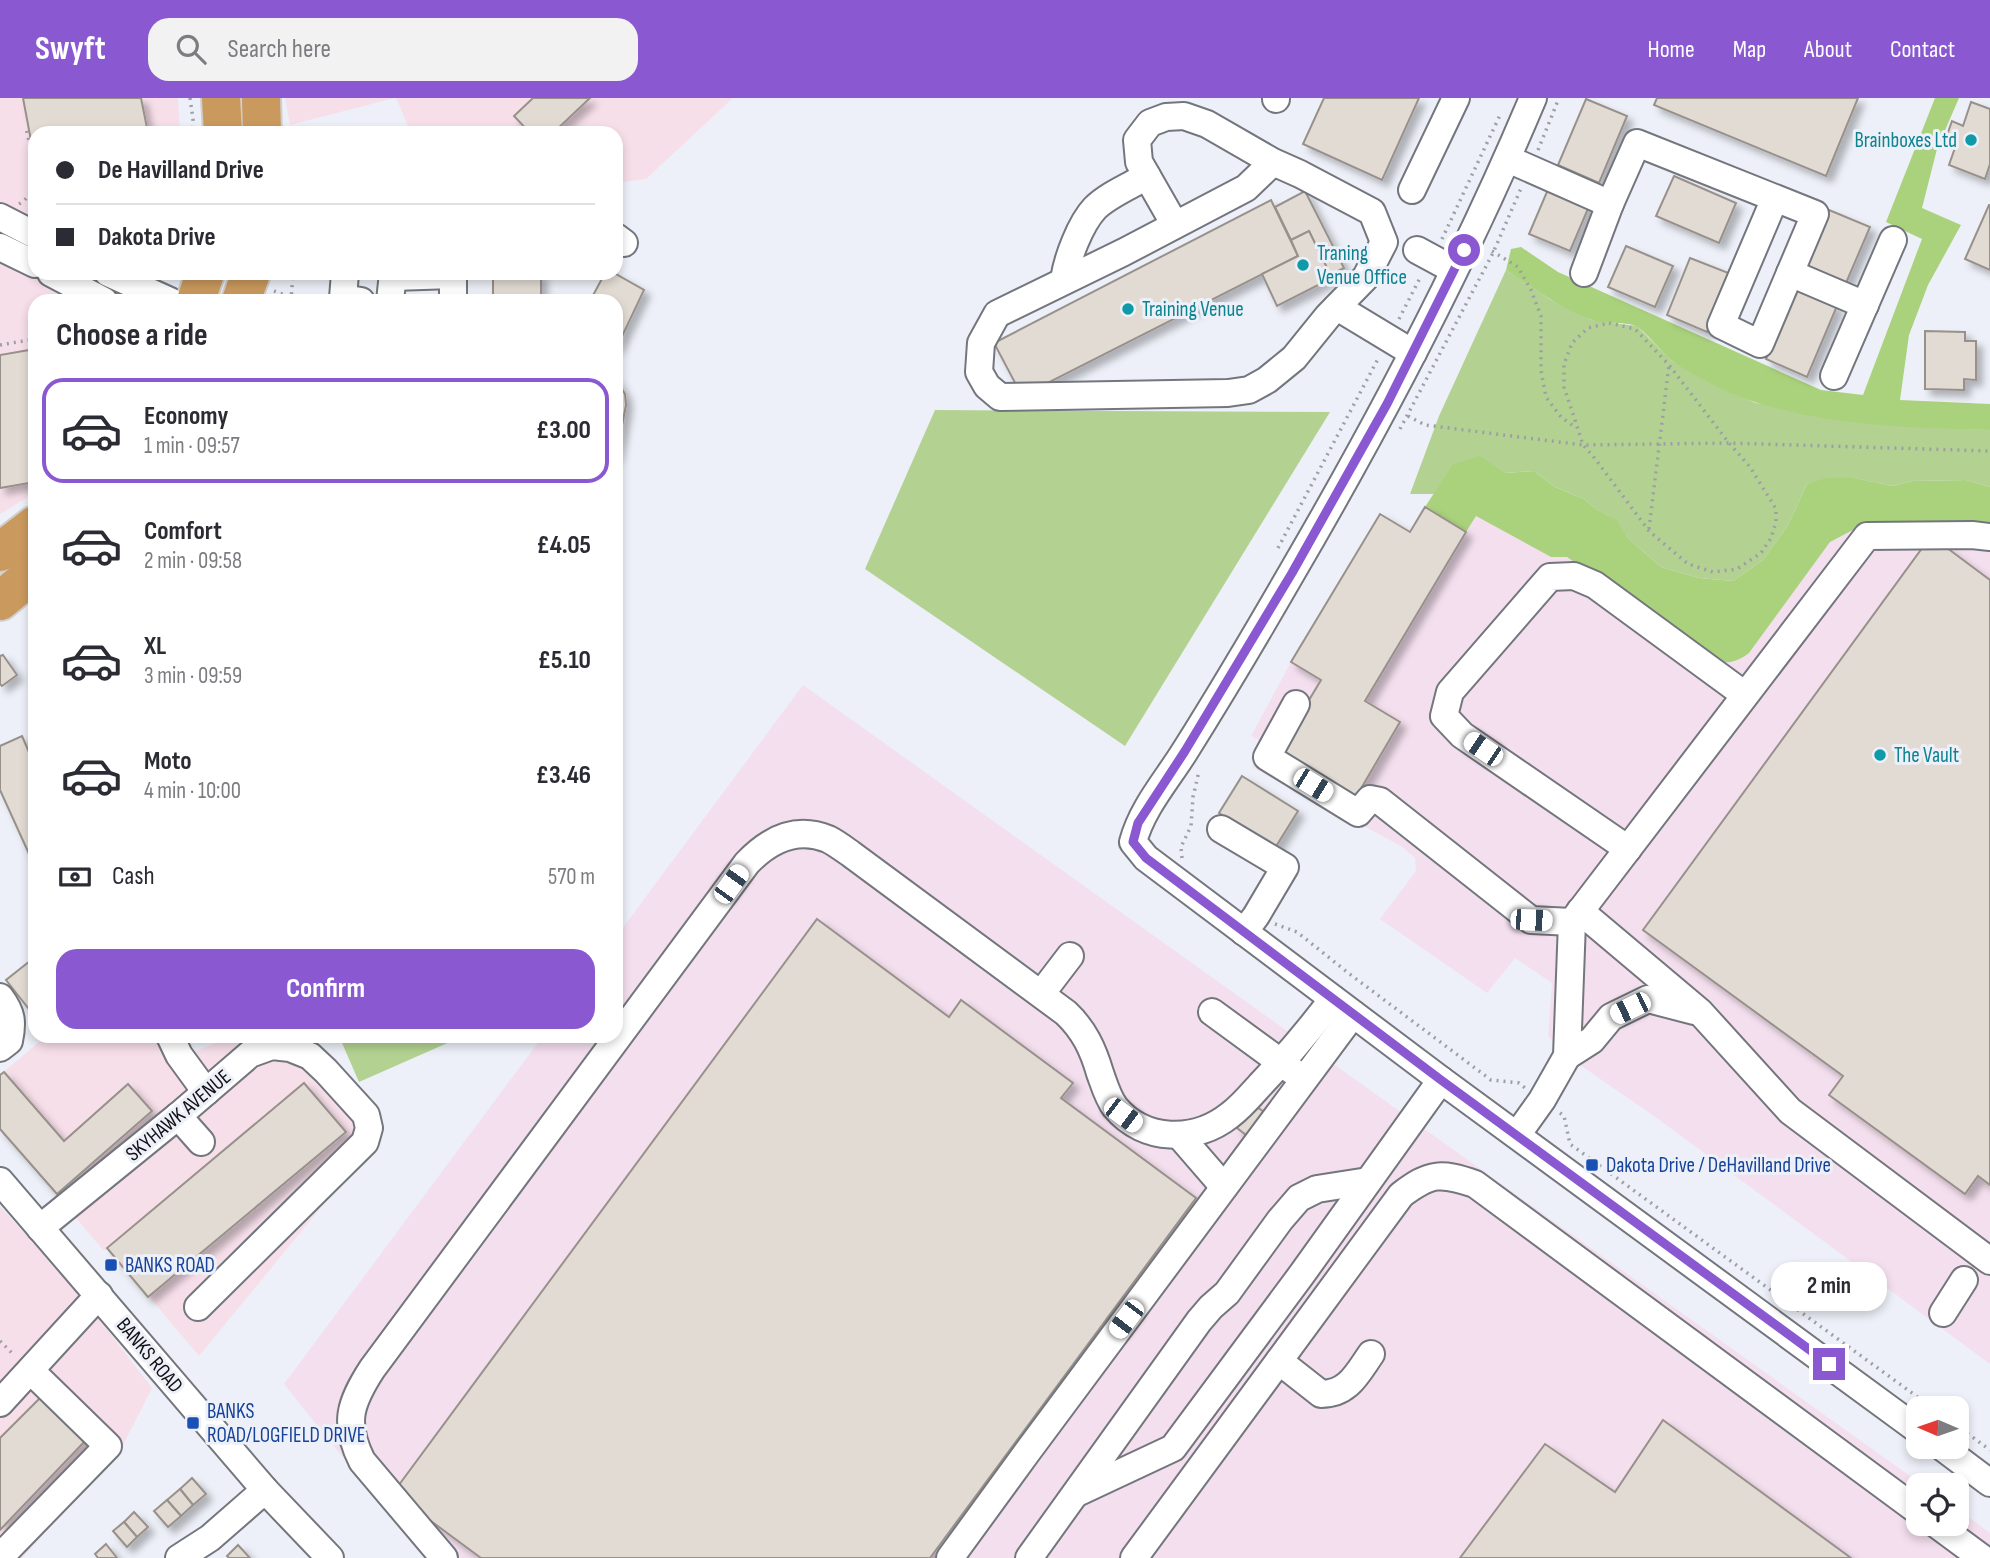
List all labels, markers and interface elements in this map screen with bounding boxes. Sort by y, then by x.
search box [148,18,638,81]
text: Swyft [35,29,106,69]
icon: search [172,30,210,68]
text: Search here [228,34,331,65]
text: Home [1647,35,1695,64]
text: Map [1733,35,1766,64]
text: About [1804,35,1852,64]
text: Contact [1890,35,1955,64]
place label: Brainboxes Ltd [1854,128,1957,153]
marker: Brainboxes Ltd [1963,132,1979,148]
text: De Havilland Drive [98,155,264,186]
text: Dakota Drive [98,222,216,253]
route start [1448,234,1480,266]
place label: Traning Venue Office [1317,241,1407,290]
marker: Traning Venue Office [1295,257,1311,273]
place label: Training Venue [1142,297,1244,322]
marker: Training Venue [1120,301,1136,317]
text: Choose a ride [56,316,208,355]
icon: car [60,399,123,462]
text: Economy [144,401,228,432]
text: £3.00 [536,415,591,446]
text: 1 min · 09:57 [144,432,240,460]
icon: car [60,514,123,577]
text: Comfort [144,516,222,547]
text: £4.05 [537,530,591,561]
text: 2 min · 09:58 [144,547,242,575]
icon: car [60,629,123,692]
text: XL [144,631,166,662]
text: £5.10 [538,645,591,676]
text: 3 min · 09:59 [144,662,242,690]
car [1460,729,1507,769]
place label: The Vault [1894,743,1959,768]
icon: car [60,744,123,807]
text: Moto [144,746,192,777]
marker: The Vault [1872,747,1888,763]
text: £3.46 [536,760,591,791]
car [1290,765,1337,805]
text: 4 min · 10:00 [144,777,241,805]
icon: cash [56,858,94,896]
text: Cash [112,861,155,892]
car [711,861,752,907]
text: 570 m [548,863,595,891]
car [1510,909,1553,931]
button: Confirm [56,949,595,1029]
car [1607,989,1654,1027]
street label: SKYHAWK AVENUE [121,1064,236,1167]
car [1100,1094,1147,1136]
place label: Dakota Drive / DeHavilland Drive [1606,1153,1831,1178]
marker: Dakota Drive / DeHavilland Drive [1584,1157,1600,1173]
place label: BANKS ROAD [125,1253,215,1278]
marker: BANKS ROAD [103,1257,119,1273]
callout: 2 min [1771,1262,1887,1312]
text: 2 min [1807,1272,1851,1300]
car [1105,1296,1148,1342]
street label: BANKS ROAD [111,1313,188,1398]
route end [1813,1348,1845,1380]
north arrow [1906,1396,1969,1460]
map controls [1906,1396,1969,1536]
place label: BANKS ROAD/LOGFIELD DRIVE [207,1399,366,1448]
marker: BANKS ROAD/LOGFIELD DRIVE [185,1415,201,1431]
button: locate [1906,1473,1969,1536]

